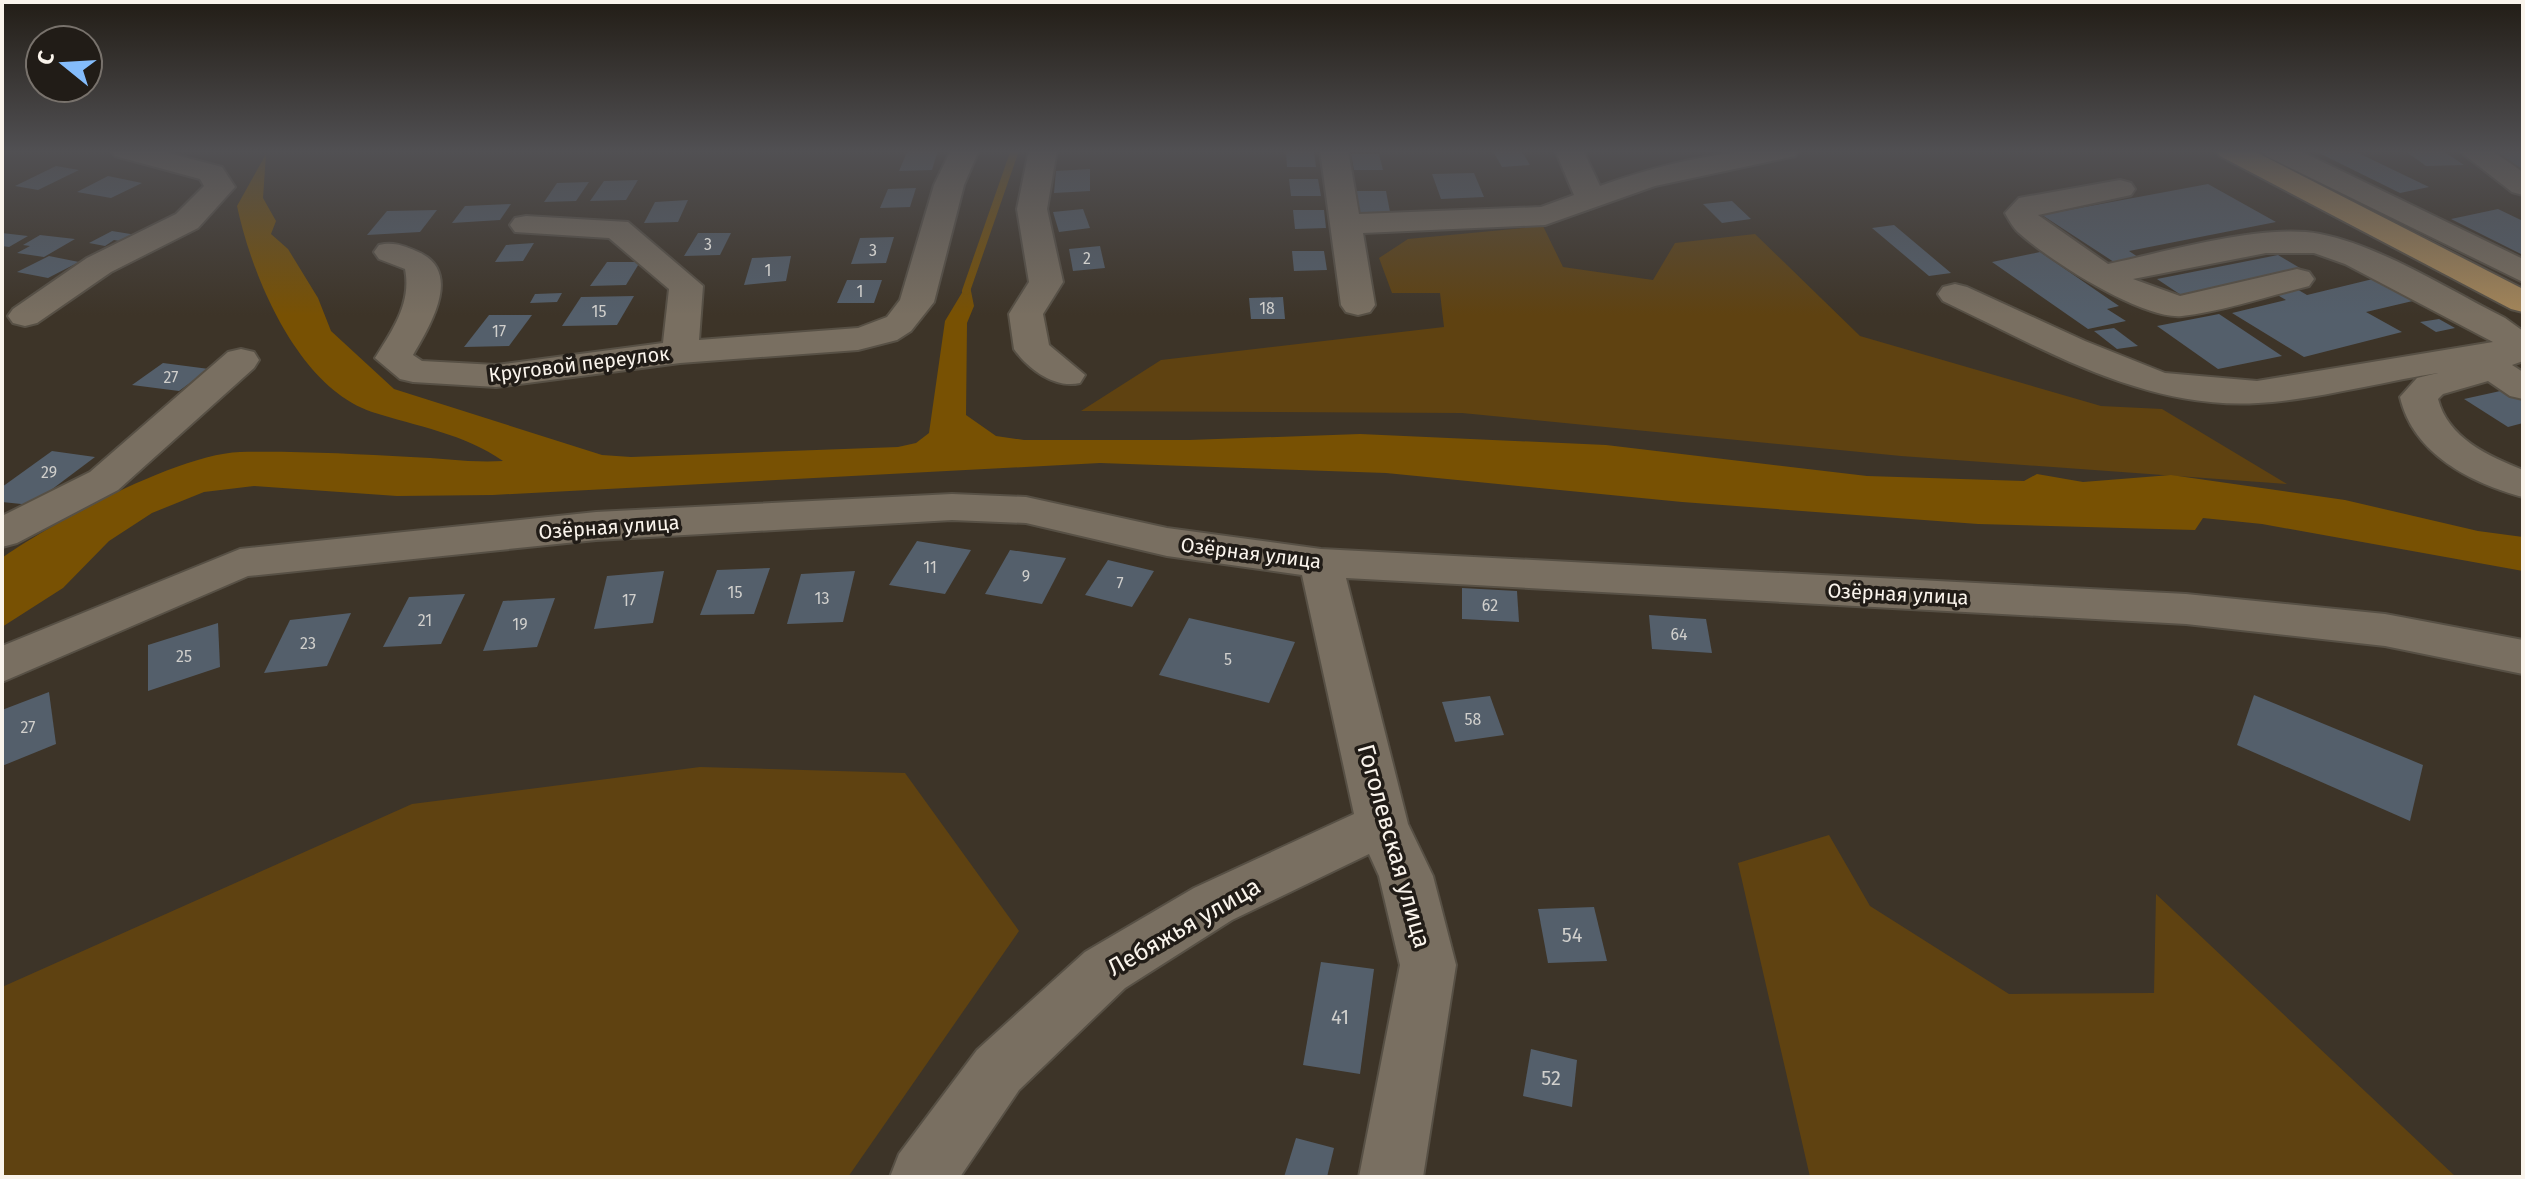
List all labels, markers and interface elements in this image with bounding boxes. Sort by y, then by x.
north arrow [24,24,104,104]
text: С [31,47,60,68]
house number: 3 [704,235,712,254]
house number: 3 [869,241,877,260]
house number: 2 [1083,249,1091,268]
house number: 1 [765,261,771,280]
house number: 1 [857,282,863,301]
house number: 18 [1259,299,1275,318]
house number: 15 [592,302,606,321]
house number: 17 [492,322,506,341]
street label: Круговой переулок [487,341,671,387]
house number: 27 [164,368,178,387]
house number: 29 [41,463,57,482]
street label: Озёрная улица [538,510,680,544]
street label: Озёрная улица [1180,532,1322,574]
house number: 11 [923,558,937,577]
house number: 9 [1022,567,1030,586]
house number: 7 [1116,574,1124,593]
street label: Озёрная улица [1827,578,1969,610]
house number: 15 [728,583,742,602]
house number: 13 [815,589,829,608]
house number: 17 [622,591,636,610]
house number: 62 [1482,596,1498,615]
house number: 21 [418,611,432,630]
house number: 19 [512,615,528,634]
house number: 64 [1670,625,1688,644]
house number: 23 [300,634,316,653]
house number: 25 [176,647,192,666]
house number: 5 [1224,650,1232,669]
house number: 58 [1465,710,1482,729]
house number: 27 [21,718,35,737]
street label: Гоголевская улица [1352,741,1436,951]
street label: Лебяжья улица [1103,872,1265,982]
house number: 54 [1562,923,1583,947]
house number: 41 [1331,1005,1349,1029]
house number: 52 [1541,1066,1561,1090]

